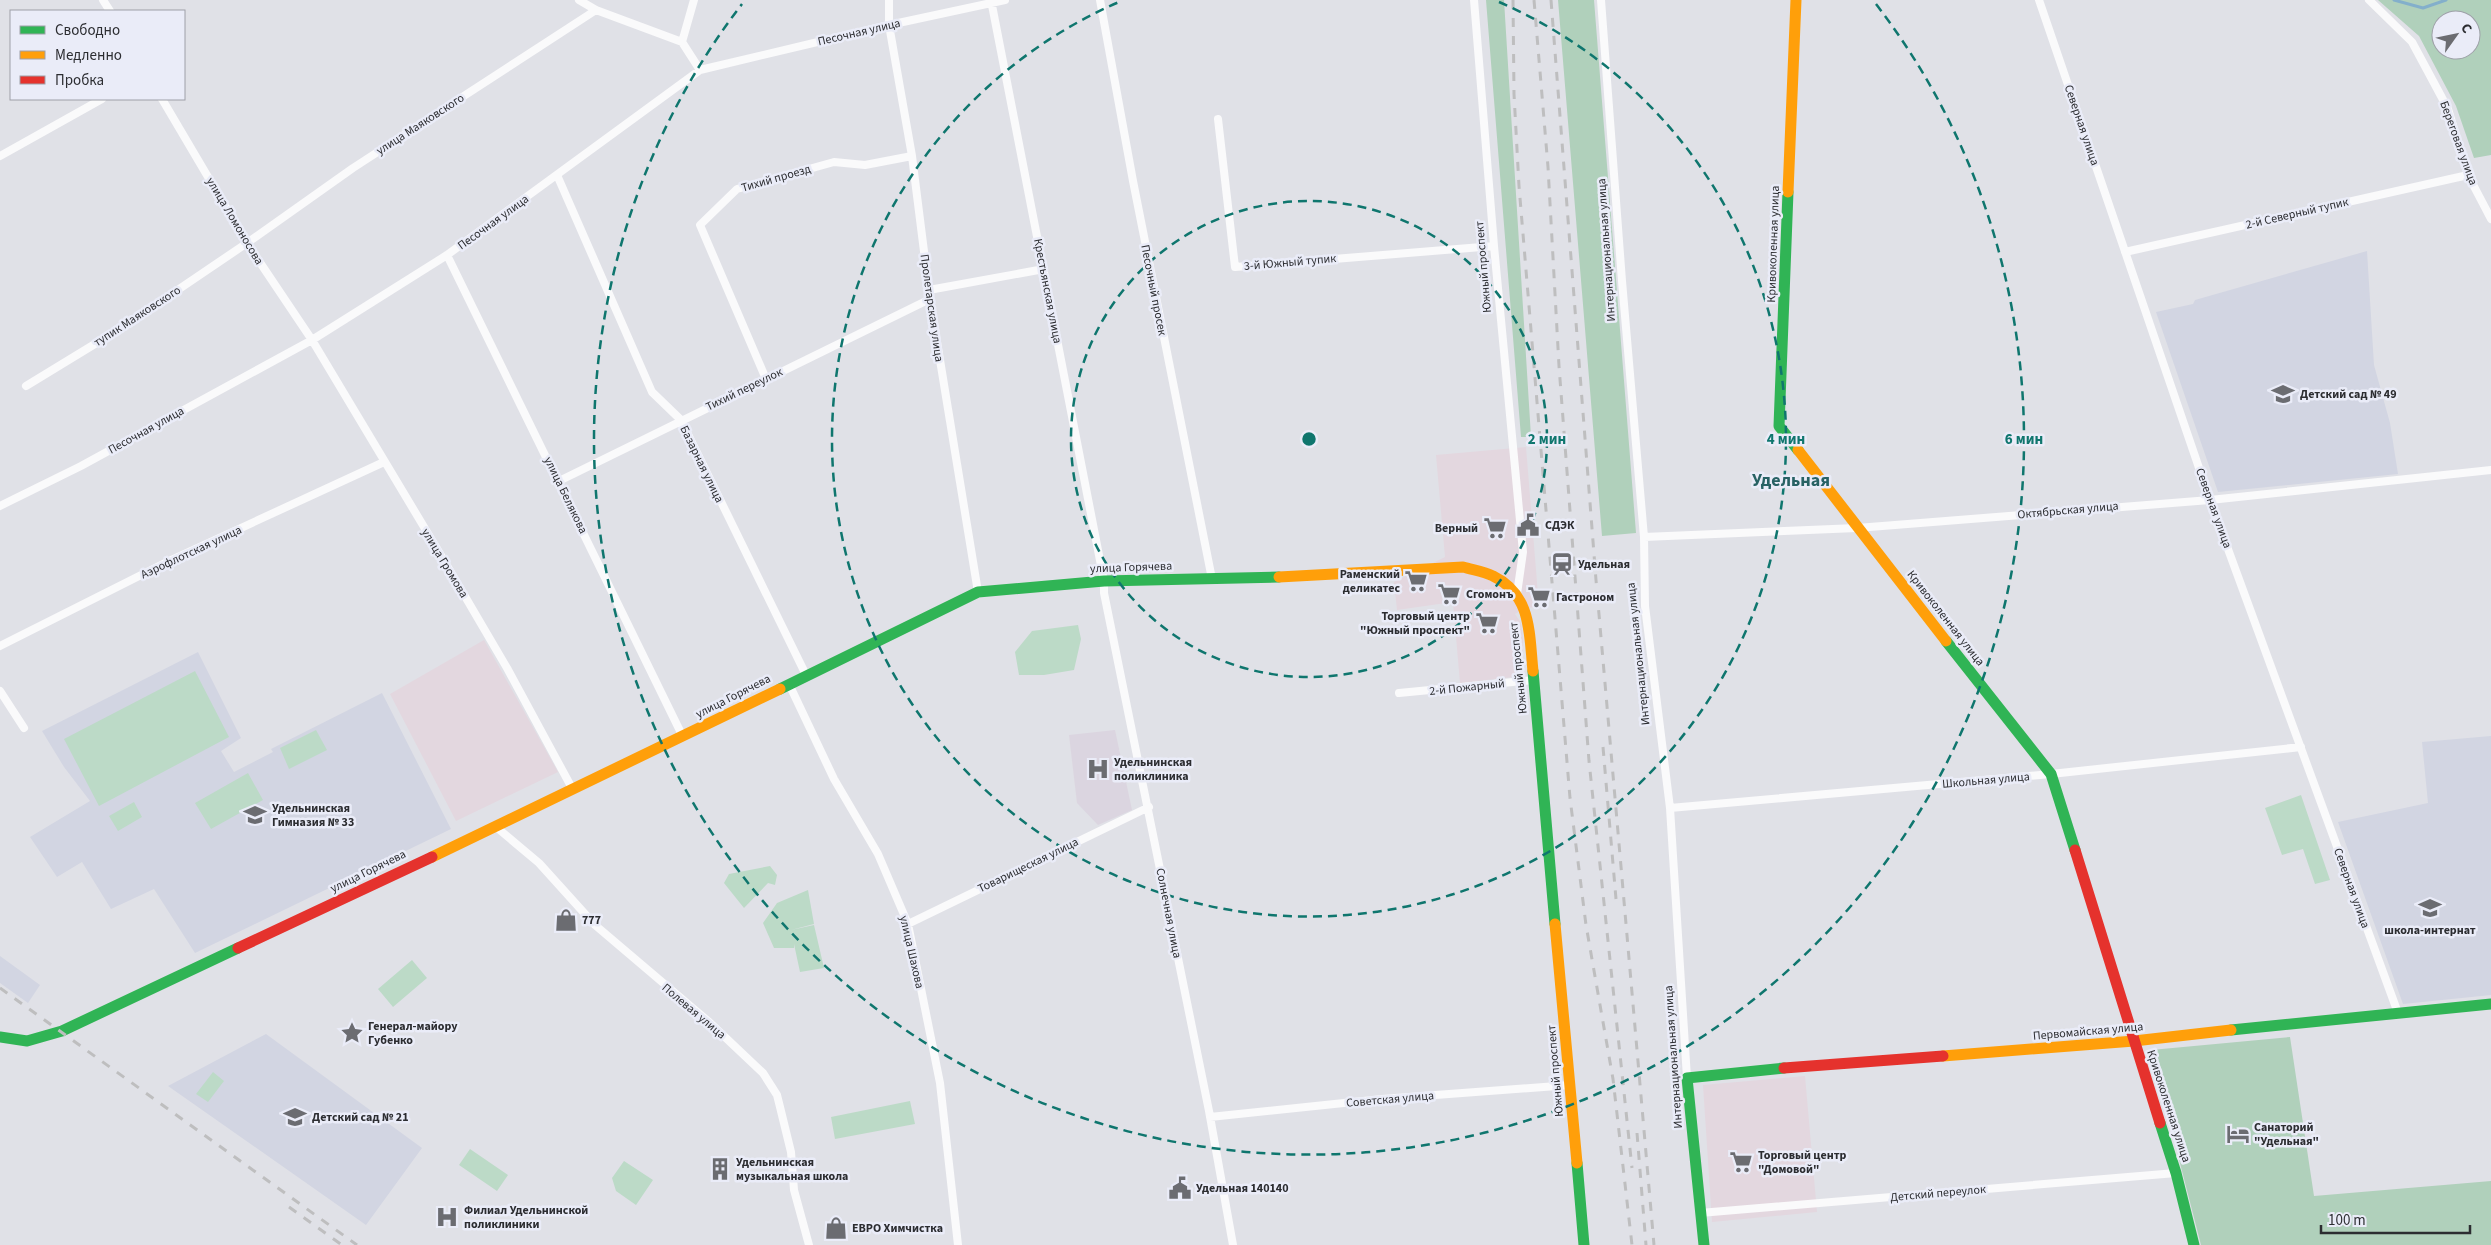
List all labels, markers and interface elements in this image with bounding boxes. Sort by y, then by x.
legend [10,10,185,100]
north arrow [2431,10,2481,60]
street label: Песочная улица [816,15,902,50]
text: Свободно [55,20,120,41]
text: С [2455,20,2477,37]
text: Медленно [55,45,122,66]
text: Пробка [55,70,104,91]
street label: Северная улица [2060,83,2103,168]
street label: улица Маяковского [373,90,468,159]
street label: Береговая улица [2435,99,2482,188]
street label: Тихий проезд [739,160,813,197]
street label: улица Ломоносова [202,174,267,268]
street label: Интернациональная улица [1593,178,1620,322]
street label: Кривоколенная улица [1763,185,1784,303]
street label: Песочная улица [454,191,532,254]
street label: 2-й Северный тупик [2244,193,2350,234]
street label: Южный проспект [1471,220,1496,314]
street label: Крестьянская улица [1029,237,1066,345]
street label: Песочный просек [1136,243,1171,337]
street label: 3-й Южный тупик [1243,250,1337,275]
street label: Пролетарская улица [916,253,947,363]
street label: тупик Маяковского [90,282,184,351]
street label: Тихий переулок [703,363,786,415]
school or university icon: Детский сад № 49 [2270,381,2296,407]
place label: Детский сад № 49 [2300,386,2396,403]
street label: Песочная улица [105,403,187,458]
street label: Базарная улица [675,423,728,506]
text: 2 мин [1528,429,1566,450]
text: 4 мин [1767,429,1805,450]
text: 6 мин [2005,429,2043,450]
centre of rings [1300,430,1318,448]
street label: улица Белякова [540,454,592,537]
street label: Северная улица [2191,466,2236,551]
district label: Удельная [1752,468,1830,493]
street label: Октябрьская улица [2017,498,2119,523]
public building icon: СДЭК [1515,512,1541,538]
supermarket icon: Верный [1482,515,1508,541]
place label: СДЭК [1545,517,1575,534]
place label: Верный [1435,520,1478,537]
street label: Аэрофлотская улица [138,522,245,583]
street label: улица Громова [417,525,472,601]
station icon: Удельная [1549,551,1575,577]
place label: Удельная [1578,556,1630,573]
street label: улица Горячева [1090,558,1172,577]
place label: Раменский деликатес [1340,566,1400,597]
street label: Кривоколенная улица [1903,567,1988,670]
supermarket icon: Раменский деликатес [1403,568,1429,594]
supermarket icon: Сгомонъ [1436,581,1462,607]
street label: Интернациональная улица [1623,582,1654,726]
supermarket icon: Гастроном [1526,584,1552,610]
place label: Сгомонъ [1466,586,1514,603]
place label: Гастроном [1556,589,1614,606]
place label: Торговый центр "Южный проспект" [1360,608,1470,639]
supermarket icon: Торговый центр "Южный проспект" [1474,610,1500,636]
street label: Южный проспект [1505,621,1532,715]
street label: улица Горячева [693,670,774,723]
street label: 2-й Пожарный [1429,675,1506,700]
place label: Удельнинская поликлиника [1114,754,1192,785]
hospital icon: Удельнинская поликлиника [1085,756,1111,782]
street label: Школьная улица [1942,768,2031,793]
place label: Удельнинская Гимназия № 33 [272,800,354,831]
school or university icon: Удельнинская Гимназия № 33 [242,802,268,828]
street label: Товарищеская улица [975,834,1081,897]
street label: улица Горячева [328,846,409,897]
street label: Северная улица [2329,846,2374,931]
street label: Солнечная улица [1151,867,1186,960]
school or university icon: школа-интернат [2417,895,2443,921]
shop icon: 777 [553,907,579,933]
place label: 777 [582,912,601,929]
street label: улица Шахова [895,914,928,990]
place label: школа-интернат [2384,922,2476,939]
street label: Полевая улица [658,980,729,1043]
street label: Интернациональная улица [1660,985,1687,1129]
place label: Генерал-майору Губенко [368,1018,458,1049]
street label: Первомайская улица [2032,1018,2144,1045]
place icon: Генерал-майору Губенко [339,1020,365,1046]
street label: Южный проспект [1543,1024,1568,1118]
street label: Кривоколенная улица [2142,1048,2195,1164]
street label: Советская улица [1345,1087,1435,1112]
school or university icon: Детский сад № 21 [282,1104,308,1130]
place label: Детский сад № 21 [312,1109,408,1126]
place label: Санаторий "Удельная" [2254,1119,2319,1150]
hotel icon: Санаторий "Удельная" [2225,1121,2251,1147]
place label: Торговый центр "Домовой" [1758,1147,1847,1178]
supermarket icon: Торговый центр "Домовой" [1728,1149,1754,1175]
place label: Удельнинская музыкальная школа [736,1154,848,1185]
building icon: Удельнинская музыкальная школа [707,1156,733,1182]
public building icon: Удельная 140140 [1167,1175,1193,1201]
place label: Удельная 140140 [1196,1180,1289,1197]
street label: Детский переулок [1890,1181,1987,1206]
place label: Филиал Удельнинской поликлиники [464,1202,588,1233]
scale bar [2321,1202,2470,1234]
hospital icon: Филиал Удельнинской поликлиники [434,1204,460,1230]
text: 100 m [2328,1210,2366,1231]
shop icon: ЕВРО Химчистка [823,1215,849,1241]
place label: ЕВРО Химчистка [852,1220,943,1237]

